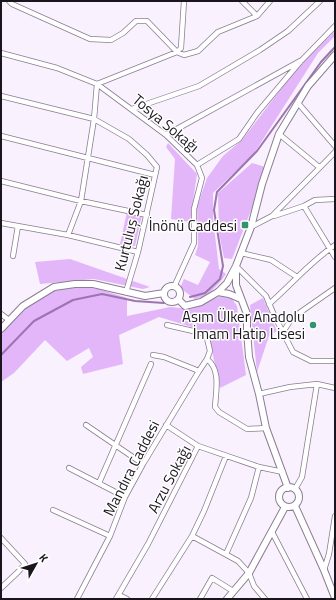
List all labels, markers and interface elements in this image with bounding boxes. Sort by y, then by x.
street label: Tosya Sokağı [128,88,204,158]
street label: Kurtuluş Sokağı [108,173,154,273]
place label: İnönü Caddesi [149,214,237,237]
marker: İnönü Caddesi [240,220,250,230]
place label: Asım Ülker Anadolu İmam Hatip Lisesi [182,305,305,345]
marker: Asım Ülker Anadolu İmam Hatip Lisesi [308,320,318,330]
street label: Mandıra Caddesi [97,416,165,520]
street label: Arzu Sokağı [141,441,197,517]
north arrow [16,544,56,584]
text: K [35,550,52,566]

